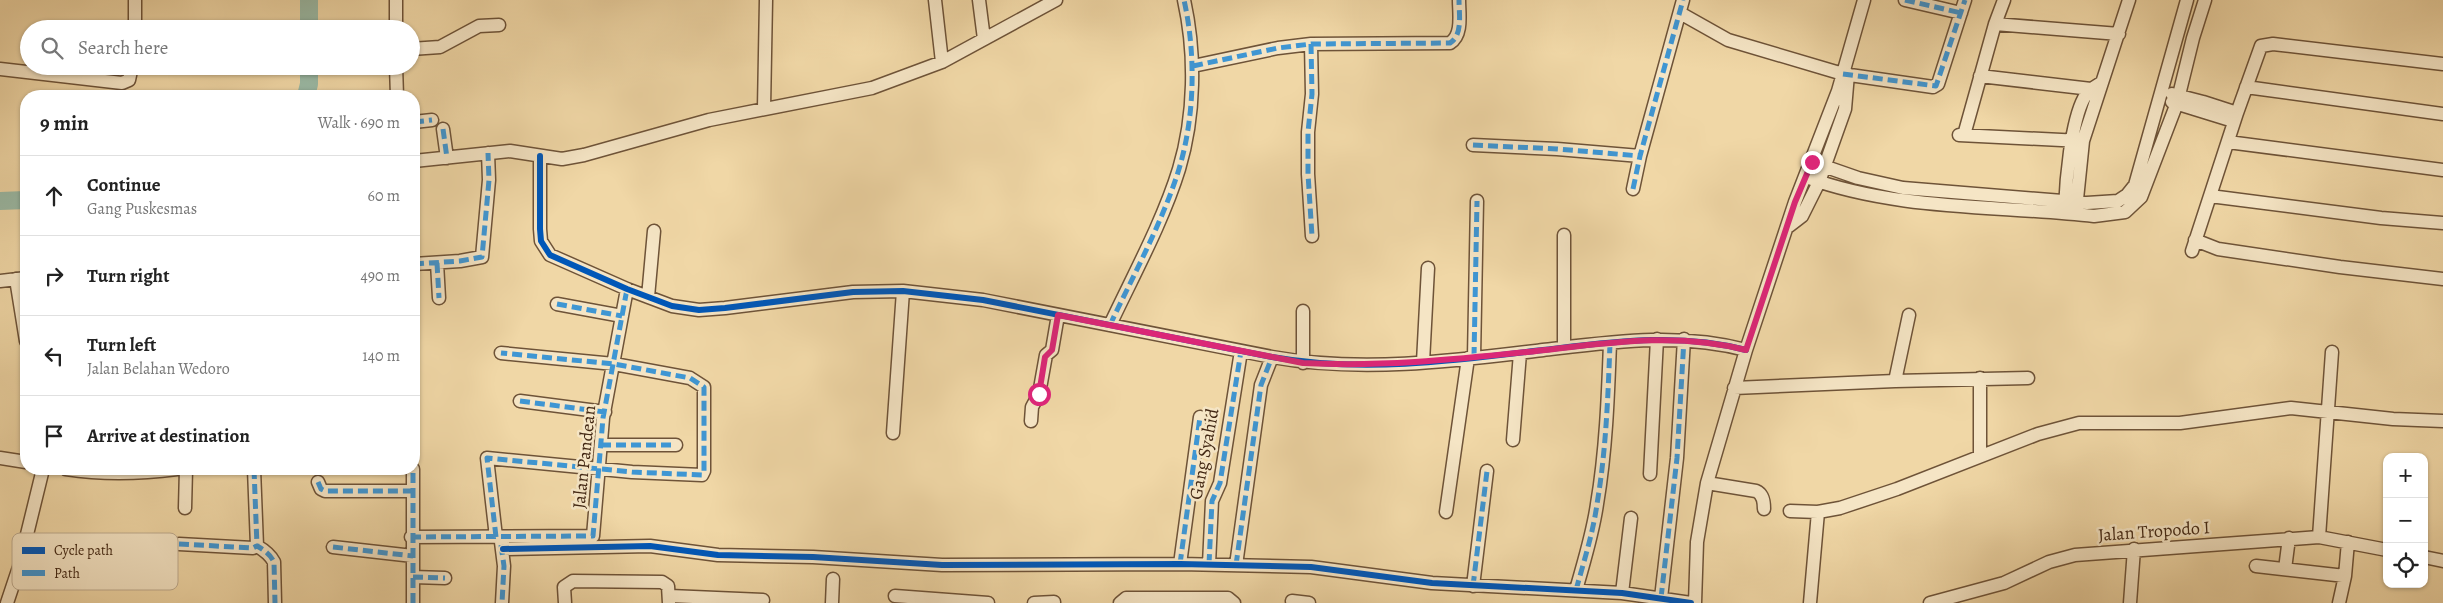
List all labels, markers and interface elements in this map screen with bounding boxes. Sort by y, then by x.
search box [20,20,420,75]
icon: search [38,34,66,62]
text: Search here [78,35,168,61]
text: 9 min [40,109,89,137]
text: Walk · 690 m [318,112,400,134]
route end [1801,151,1824,174]
text: Continue [87,172,161,198]
icon: ahead [40,182,68,210]
text: 60 m [368,185,400,207]
text: Gang Puskesmas [87,198,197,220]
icon: right [40,262,68,290]
text: Turn right [87,263,169,289]
text: 490 m [360,265,400,287]
text: Turn left [87,332,156,358]
icon: left [40,342,68,370]
text: 140 m [362,345,400,367]
text: Jalan Belahan Wedoro [87,358,230,380]
route start [1028,383,1051,406]
street label: Jalan Pandean [567,404,601,510]
street label: Gang Syahid [1183,406,1225,502]
icon: arrive [40,422,68,450]
text: Arrive at destination [87,423,250,449]
map controls [2383,453,2428,588]
button: + [2383,453,2428,498]
button: − [2383,498,2428,543]
street label: Jalan Tropodo I [2097,515,2211,547]
legend [12,533,178,590]
text: Cycle path [54,541,114,560]
button: locate [2383,543,2428,588]
text: Path [54,564,81,583]

